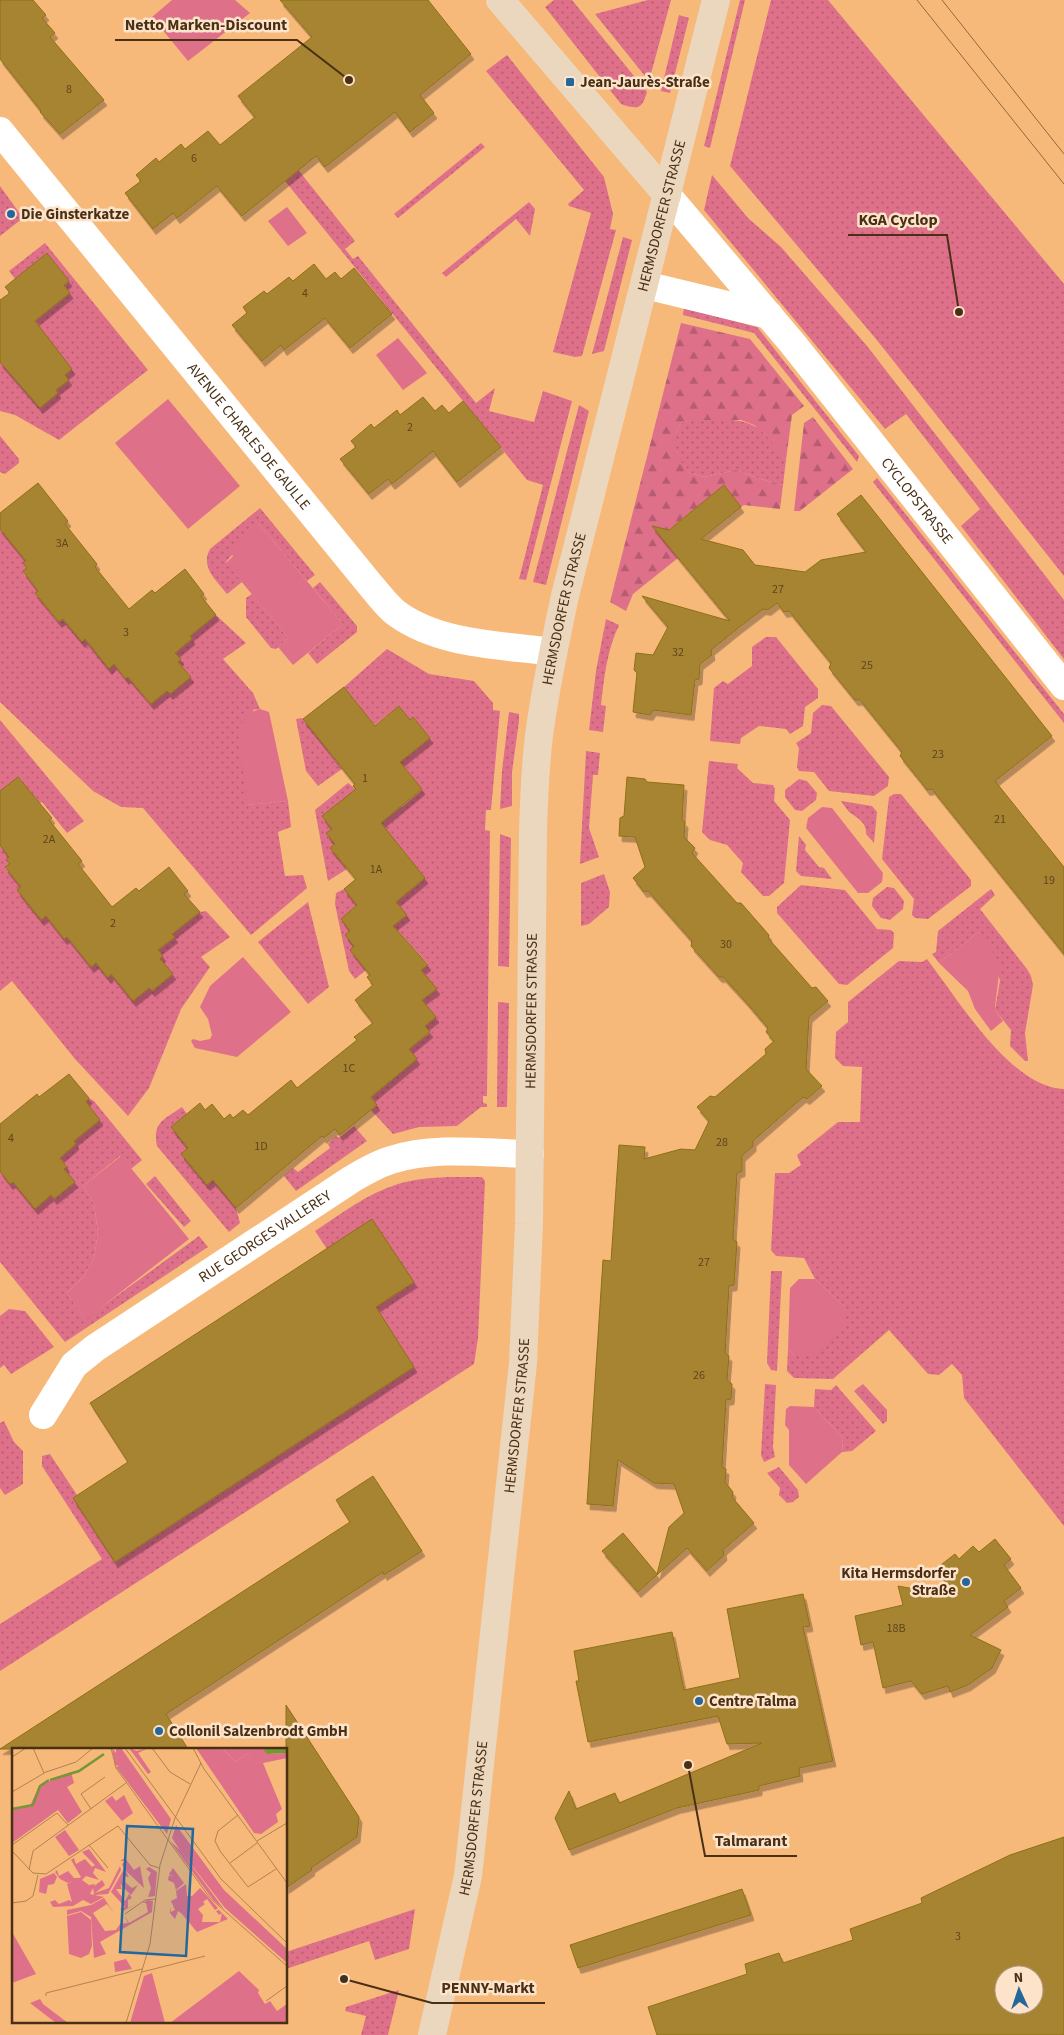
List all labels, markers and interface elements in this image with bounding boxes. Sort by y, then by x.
callout: Netto Marken-Discount [115,9,297,40]
text: Netto Marken-Discount [125,14,287,36]
place label: Jean-Jaurès-Straße [580,72,710,93]
marker: Jean-Jaurès-Straße [564,76,576,88]
house number: 8 [66,81,72,98]
street label: HERMSDORFER STRASSE [632,138,691,294]
house number: 6 [191,150,197,167]
place label: Die Ginsterkatze [21,204,129,225]
callout: KGA Cyclop [848,204,947,235]
marker: Die Ginsterkatze [5,208,17,220]
text: KGA Cyclop [858,209,938,231]
house number: 4 [302,285,308,302]
street label: AVENUE CHARLES DE GAULLE [183,358,316,515]
house number: 2 [407,419,413,436]
street label: CYCLOPSTRASSE [876,453,958,549]
street label: HERMSDORFER STRASSE [537,530,591,687]
house number: 3A [56,535,69,552]
house number: 27 [772,581,784,598]
house number: 3 [123,624,129,641]
house number: 32 [672,644,684,661]
house number: 25 [861,657,873,674]
house number: 23 [932,746,944,763]
house number: 1 [362,770,368,787]
house number: 21 [994,811,1006,828]
house number: 2A [43,831,56,848]
house number: 1A [370,861,383,878]
house number: 19 [1043,872,1055,889]
house number: 2 [110,915,116,932]
street label: HERMSDORFER STRASSE [520,933,542,1089]
house number: 30 [720,936,732,953]
house number: 1C [343,1060,356,1077]
house number: 4 [8,1130,14,1147]
house number: 28 [716,1134,728,1151]
house number: 1D [254,1138,268,1155]
street label: RUE GEORGES VALLEREY [194,1185,336,1288]
house number: 27 [698,1254,710,1271]
street label: HERMSDORFER STRASSE [499,1337,535,1494]
house number: 26 [693,1367,705,1384]
place label: Kita Hermsdorfer Straße [841,1563,956,1601]
marker: Kita Hermsdorfer Straße [960,1576,972,1588]
house number: 18B [887,1620,905,1637]
place label: Centre Talma [709,1691,797,1712]
marker: Centre Talma [693,1695,705,1707]
place label: Collonil Salzenbrodt GmbH [169,1721,348,1742]
marker: Collonil Salzenbrodt GmbH [153,1725,165,1737]
street label: HERMSDORFER STRASSE [453,1740,493,1898]
inset map [12,1748,288,2022]
callout: Talmarant [705,1825,797,1856]
text: Talmarant [715,1830,787,1852]
house number: 3 [955,1928,961,1945]
north arrow [994,1965,1044,2015]
text: N [1013,1968,1024,1988]
callout: PENNY-Markt [432,1972,545,2003]
text: PENNY-Markt [441,1977,535,1999]

